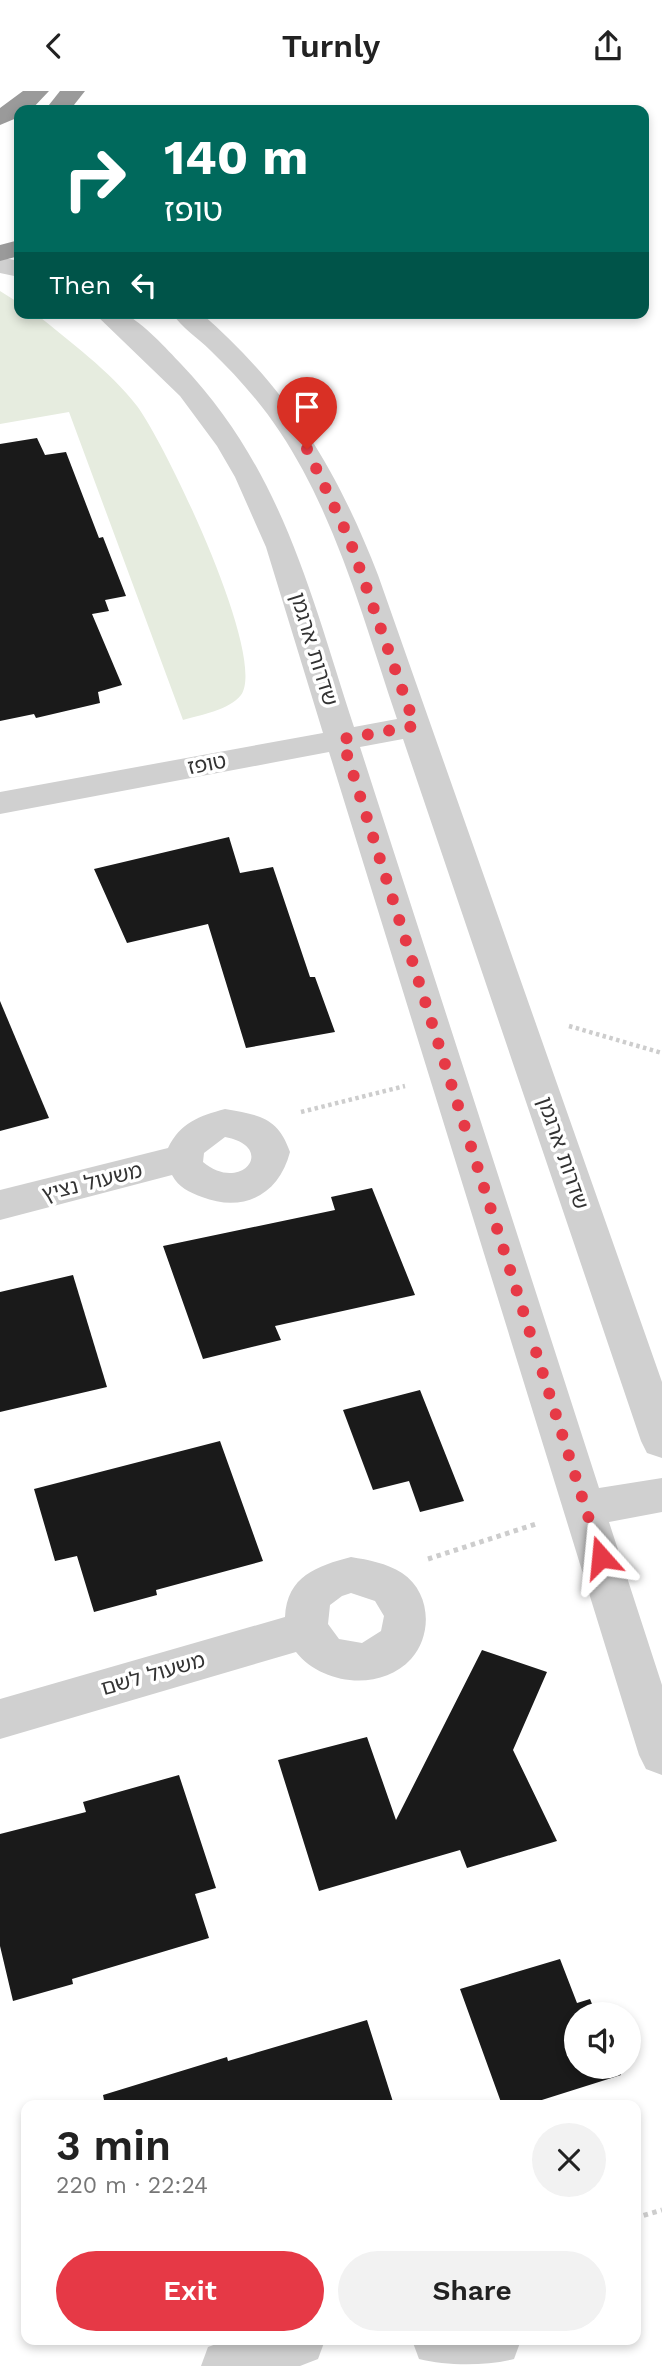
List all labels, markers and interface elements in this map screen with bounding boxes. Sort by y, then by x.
icon: back [35,27,73,65]
text: Turnly [282,27,380,65]
icon: share [589,27,627,65]
text: 140 m [164,128,308,186]
icon: right [49,133,140,224]
text: טופז [164,191,223,229]
icon: left [125,266,163,304]
text: Then [49,270,111,300]
pin [277,377,337,449]
icon: arrive [288,388,326,426]
street label: שדרות ארגמן [285,589,344,709]
street label: טופז [185,748,228,779]
street label: שדרות ארגמן [533,1093,594,1212]
street label: משעול נציץ [39,1157,145,1206]
position arrow [564,1520,638,1594]
street label: משעול לשם [98,1647,208,1700]
map controls [564,2002,641,2079]
button: sound [564,2002,641,2079]
text: 3 min [56,2121,171,2170]
button: close [532,2123,606,2197]
text: 220 m · 22:24 [56,2172,208,2199]
button: Exit [56,2251,324,2331]
button: Share [338,2251,606,2331]

